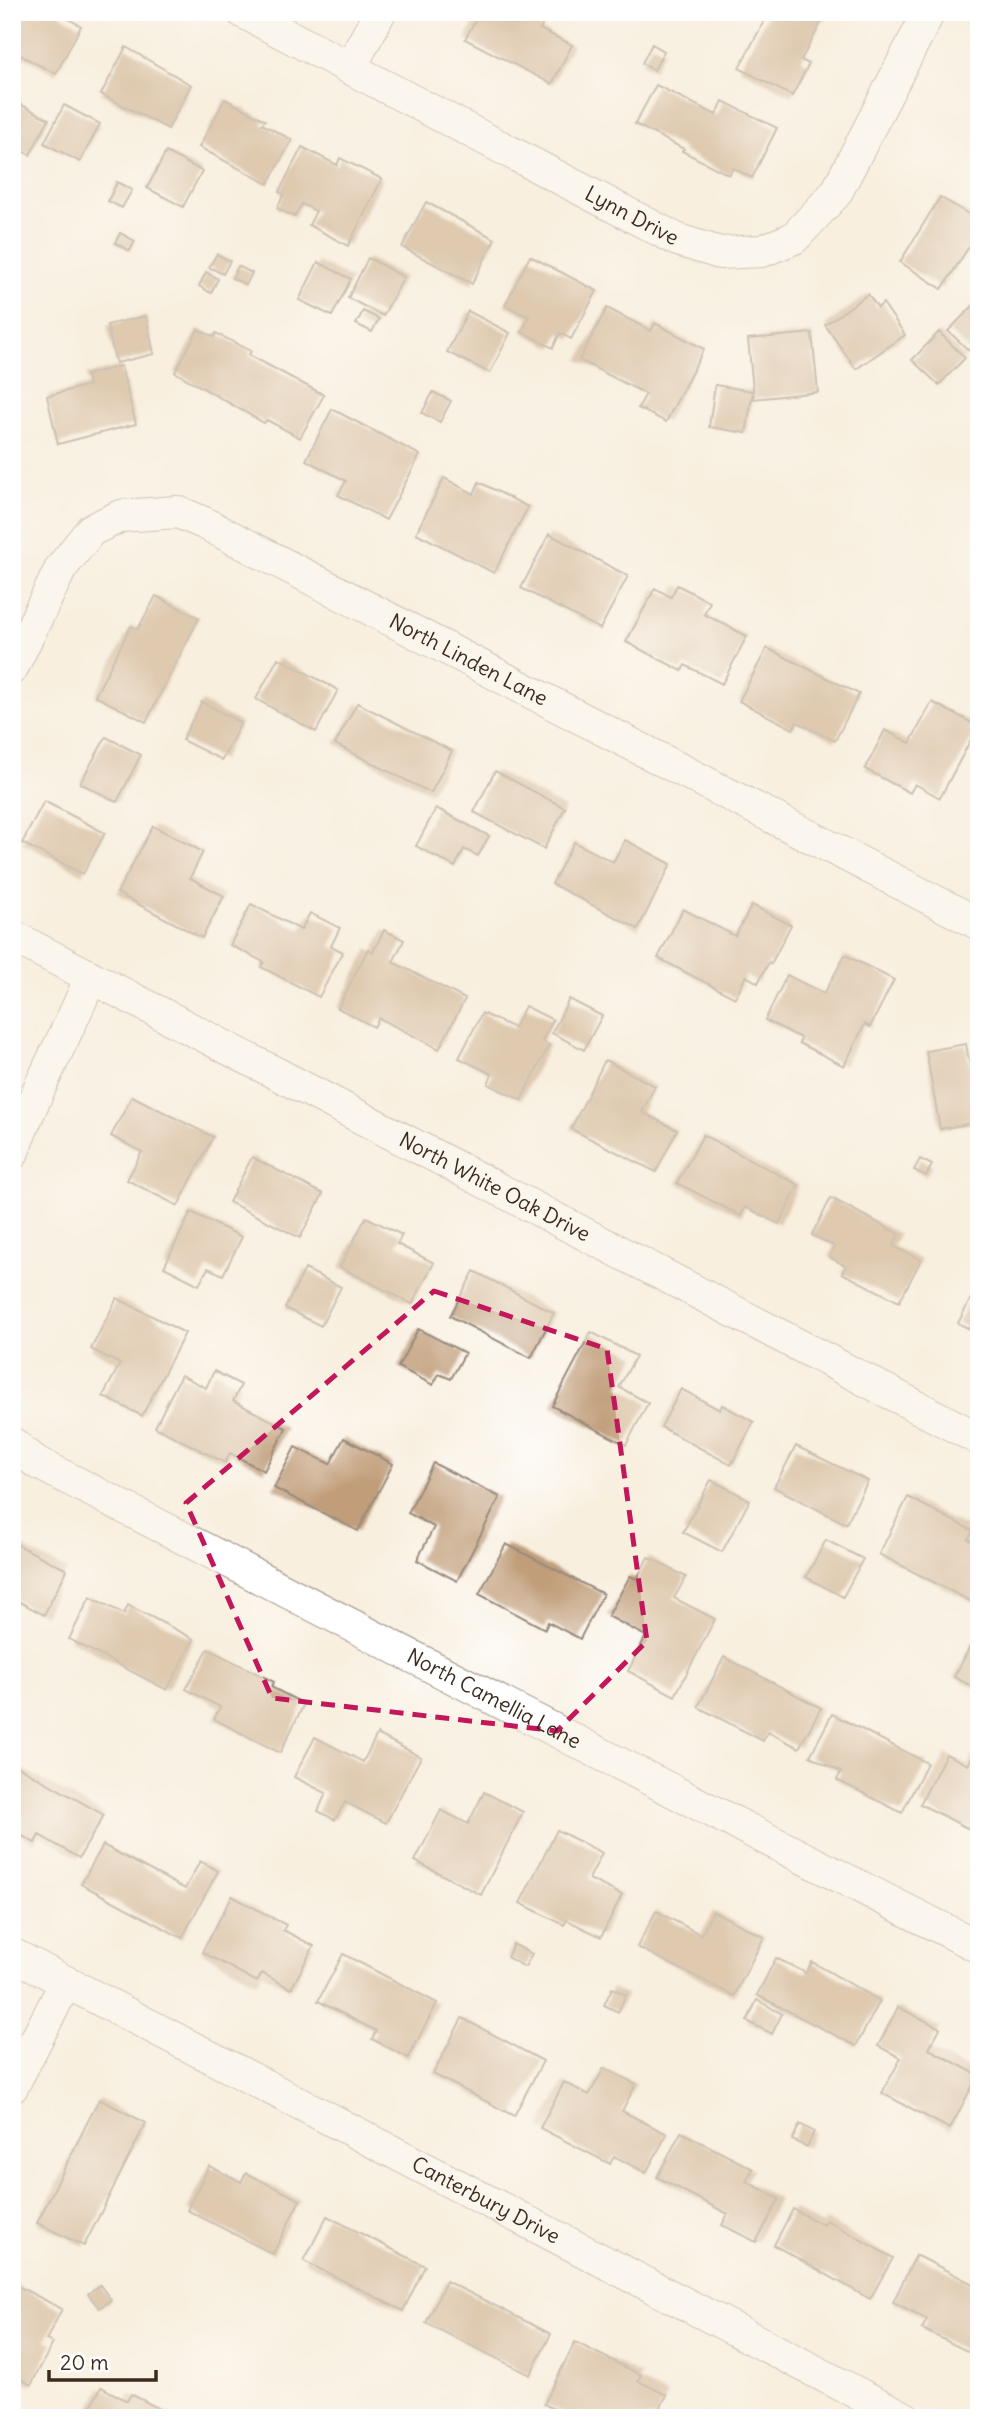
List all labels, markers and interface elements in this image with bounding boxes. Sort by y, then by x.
street label: Lynn Drive [581,180,684,251]
street label: North Linden Lane [385,607,552,712]
street label: North White Oak Drive [395,1126,595,1247]
street label: North Camellia Lane [403,1642,586,1754]
street label: Canterbury Drive [407,2150,565,2249]
scale bar [49,2339,156,2383]
text: 20 m [60,2349,109,2376]

